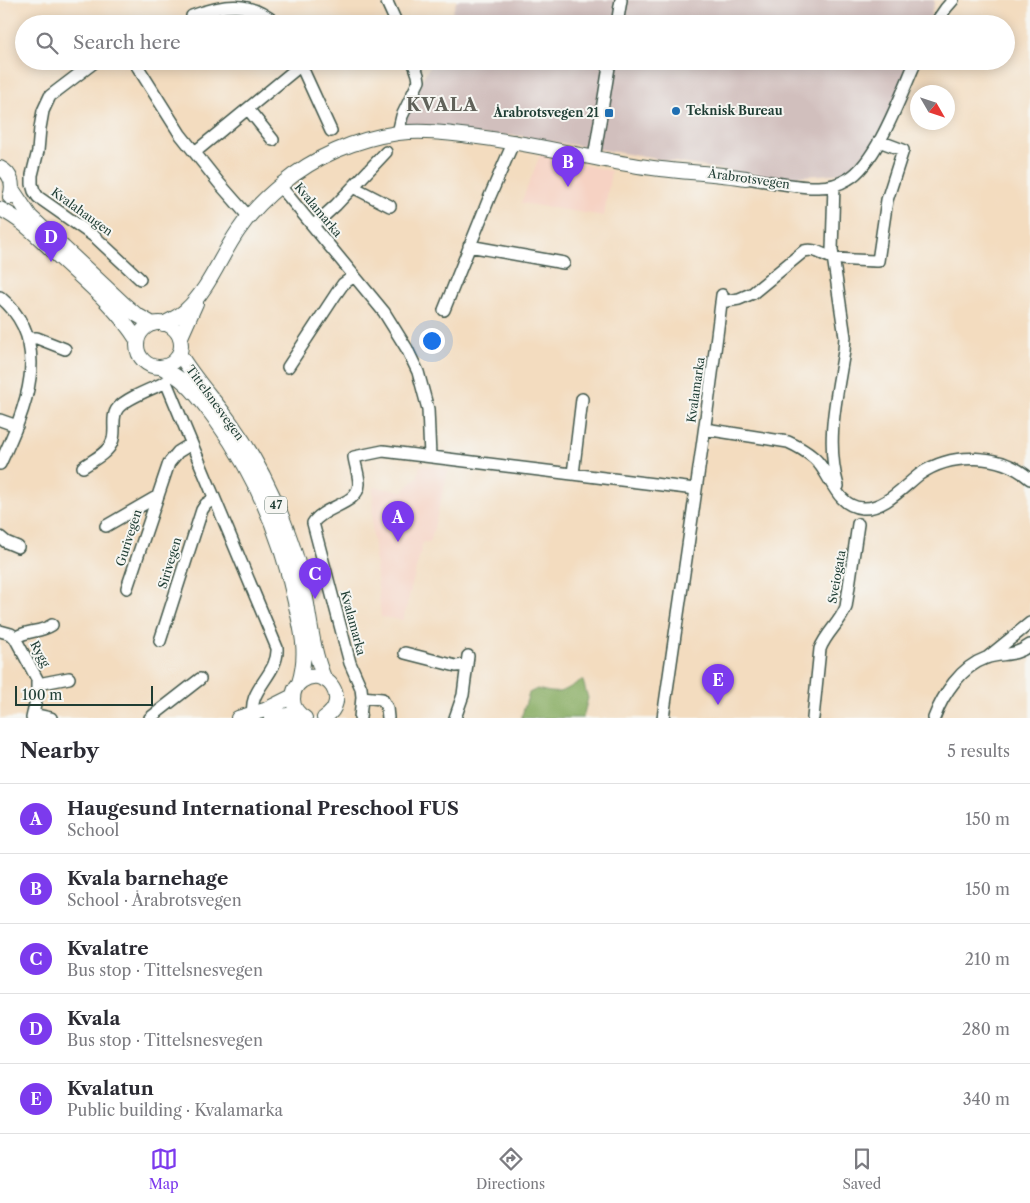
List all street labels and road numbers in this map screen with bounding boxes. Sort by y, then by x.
street label: Årabrotsvegen [706,164,792,192]
street label: Kvalamarka [291,180,346,240]
street label: Kvalahaugen [49,184,116,239]
street label: Kvalamarka [683,355,708,424]
street label: Tittelsnesvegen [183,362,248,444]
road number: 47 [265,496,287,514]
street label: Gurivegen [112,507,145,568]
street label: Sirivegen [155,535,185,590]
street label: Sveiogata [824,548,849,605]
street label: Kvalamarka [338,589,369,657]
street label: Rygg [27,638,54,670]

